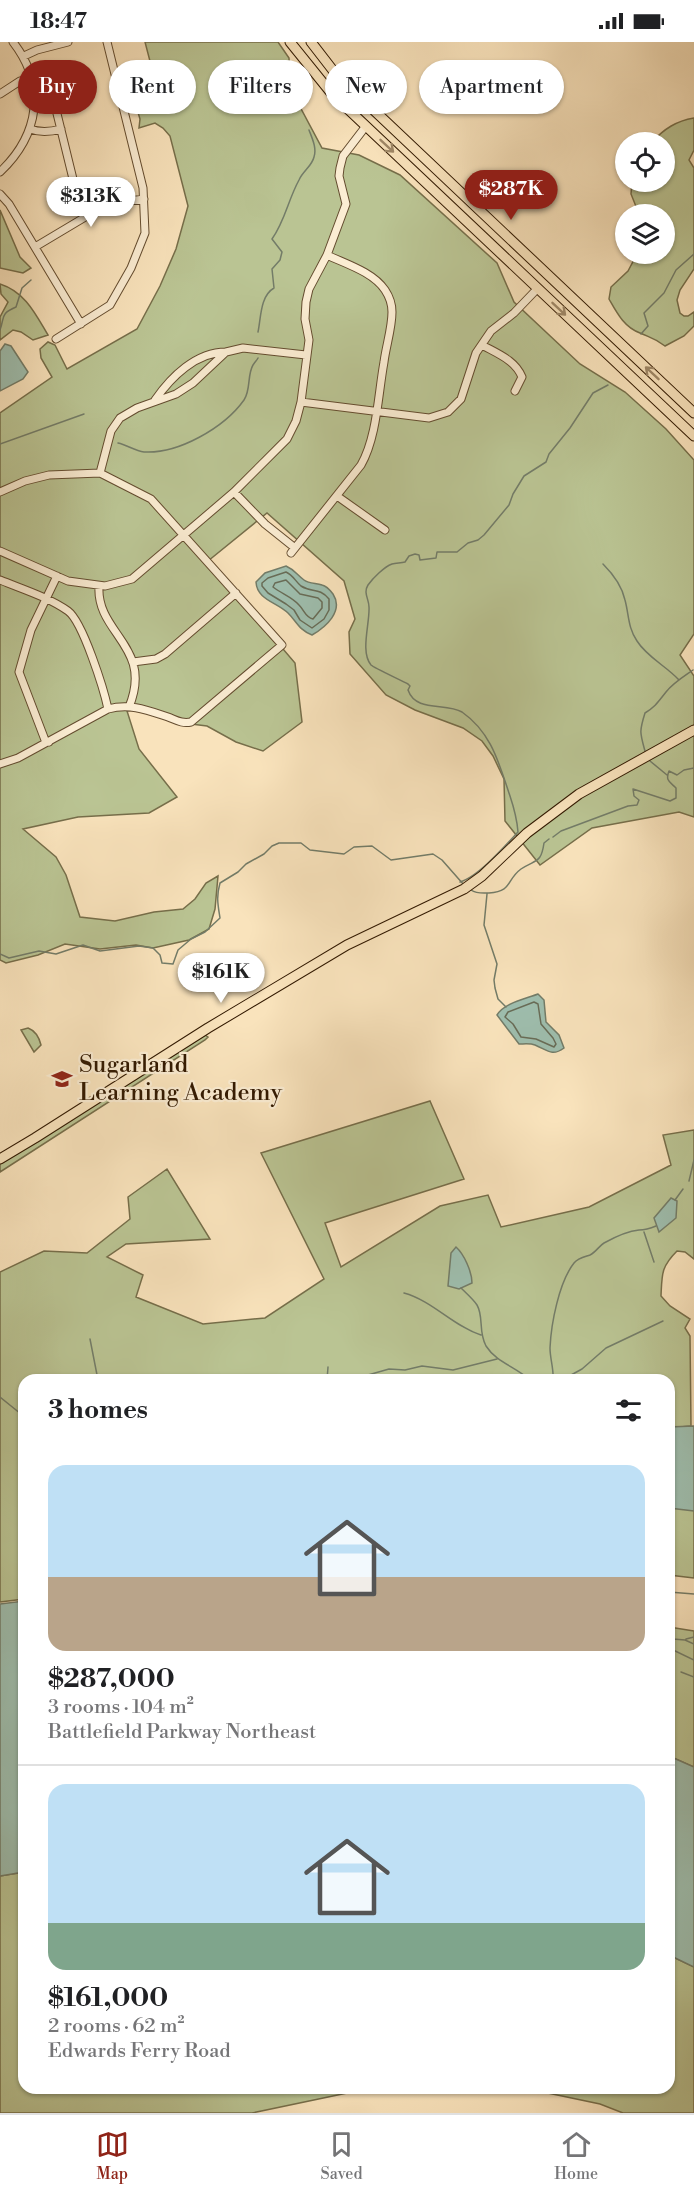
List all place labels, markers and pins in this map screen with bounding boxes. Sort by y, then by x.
pin: $287K [469,170,553,221]
pin: $313K [49,177,133,228]
pin: $161K [179,953,263,1004]
place label: Sugarland Learning Academy [79,1050,282,1108]
school or university icon: Sugarland Learning Academy [50,1067,74,1091]

